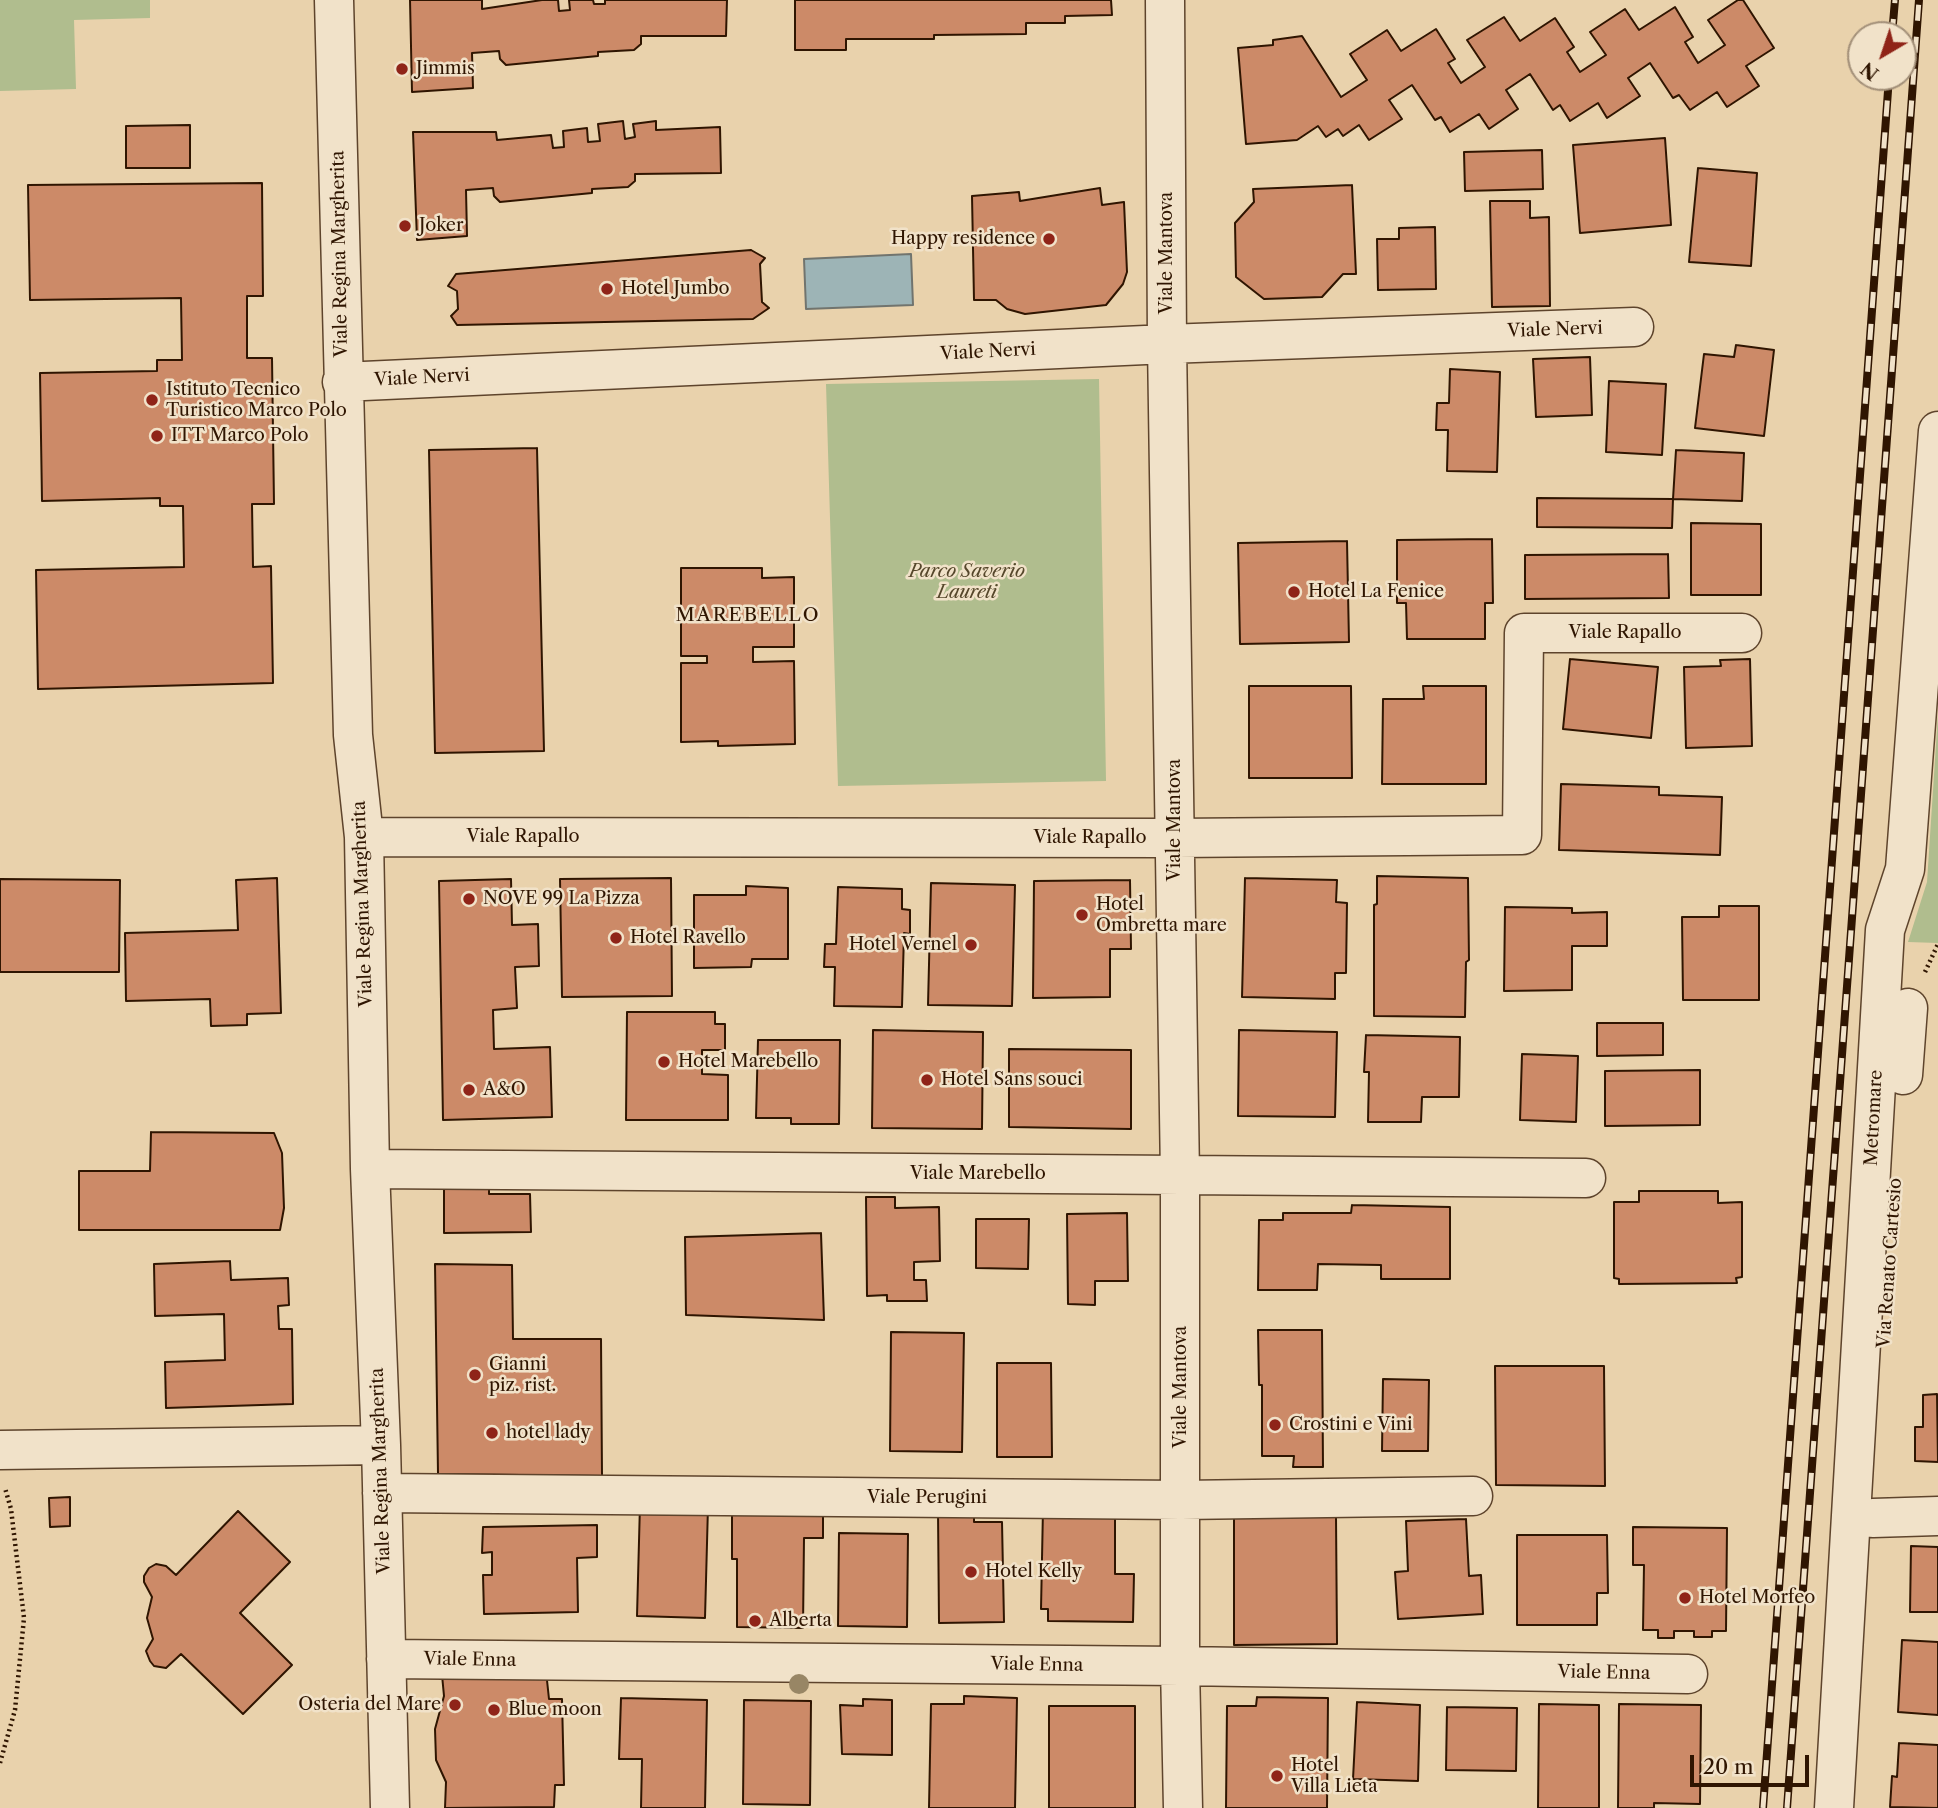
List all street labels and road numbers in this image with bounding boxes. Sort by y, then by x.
street label: Viale Regina Margherita [327,150,353,358]
street label: Viale Mantova [1156,192,1178,314]
street label: Viale Nervi [1507,318,1603,342]
street label: Viale Nervi [940,339,1036,365]
street label: Viale Nervi [374,365,470,391]
street label: Viale Rapallo [1568,622,1682,644]
street label: Viale Mantova [1164,759,1186,881]
street label: Viale Regina Margherita [349,800,377,1008]
street label: Viale Rapallo [466,826,580,848]
street label: Viale Rapallo [1033,827,1147,849]
street label: Metromare [1861,1069,1887,1167]
street label: Viale Marebello [910,1163,1046,1185]
street label: Via Renato Cartesio [1873,1177,1907,1349]
street label: Viale Mantova [1170,1326,1192,1448]
street label: Viale Regina Margherita [367,1367,395,1575]
street label: Viale Perugini [867,1487,987,1509]
street label: Viale Enna [424,1648,516,1672]
street label: Viale Enna [991,1653,1083,1677]
street label: Viale Enna [1558,1661,1650,1685]

